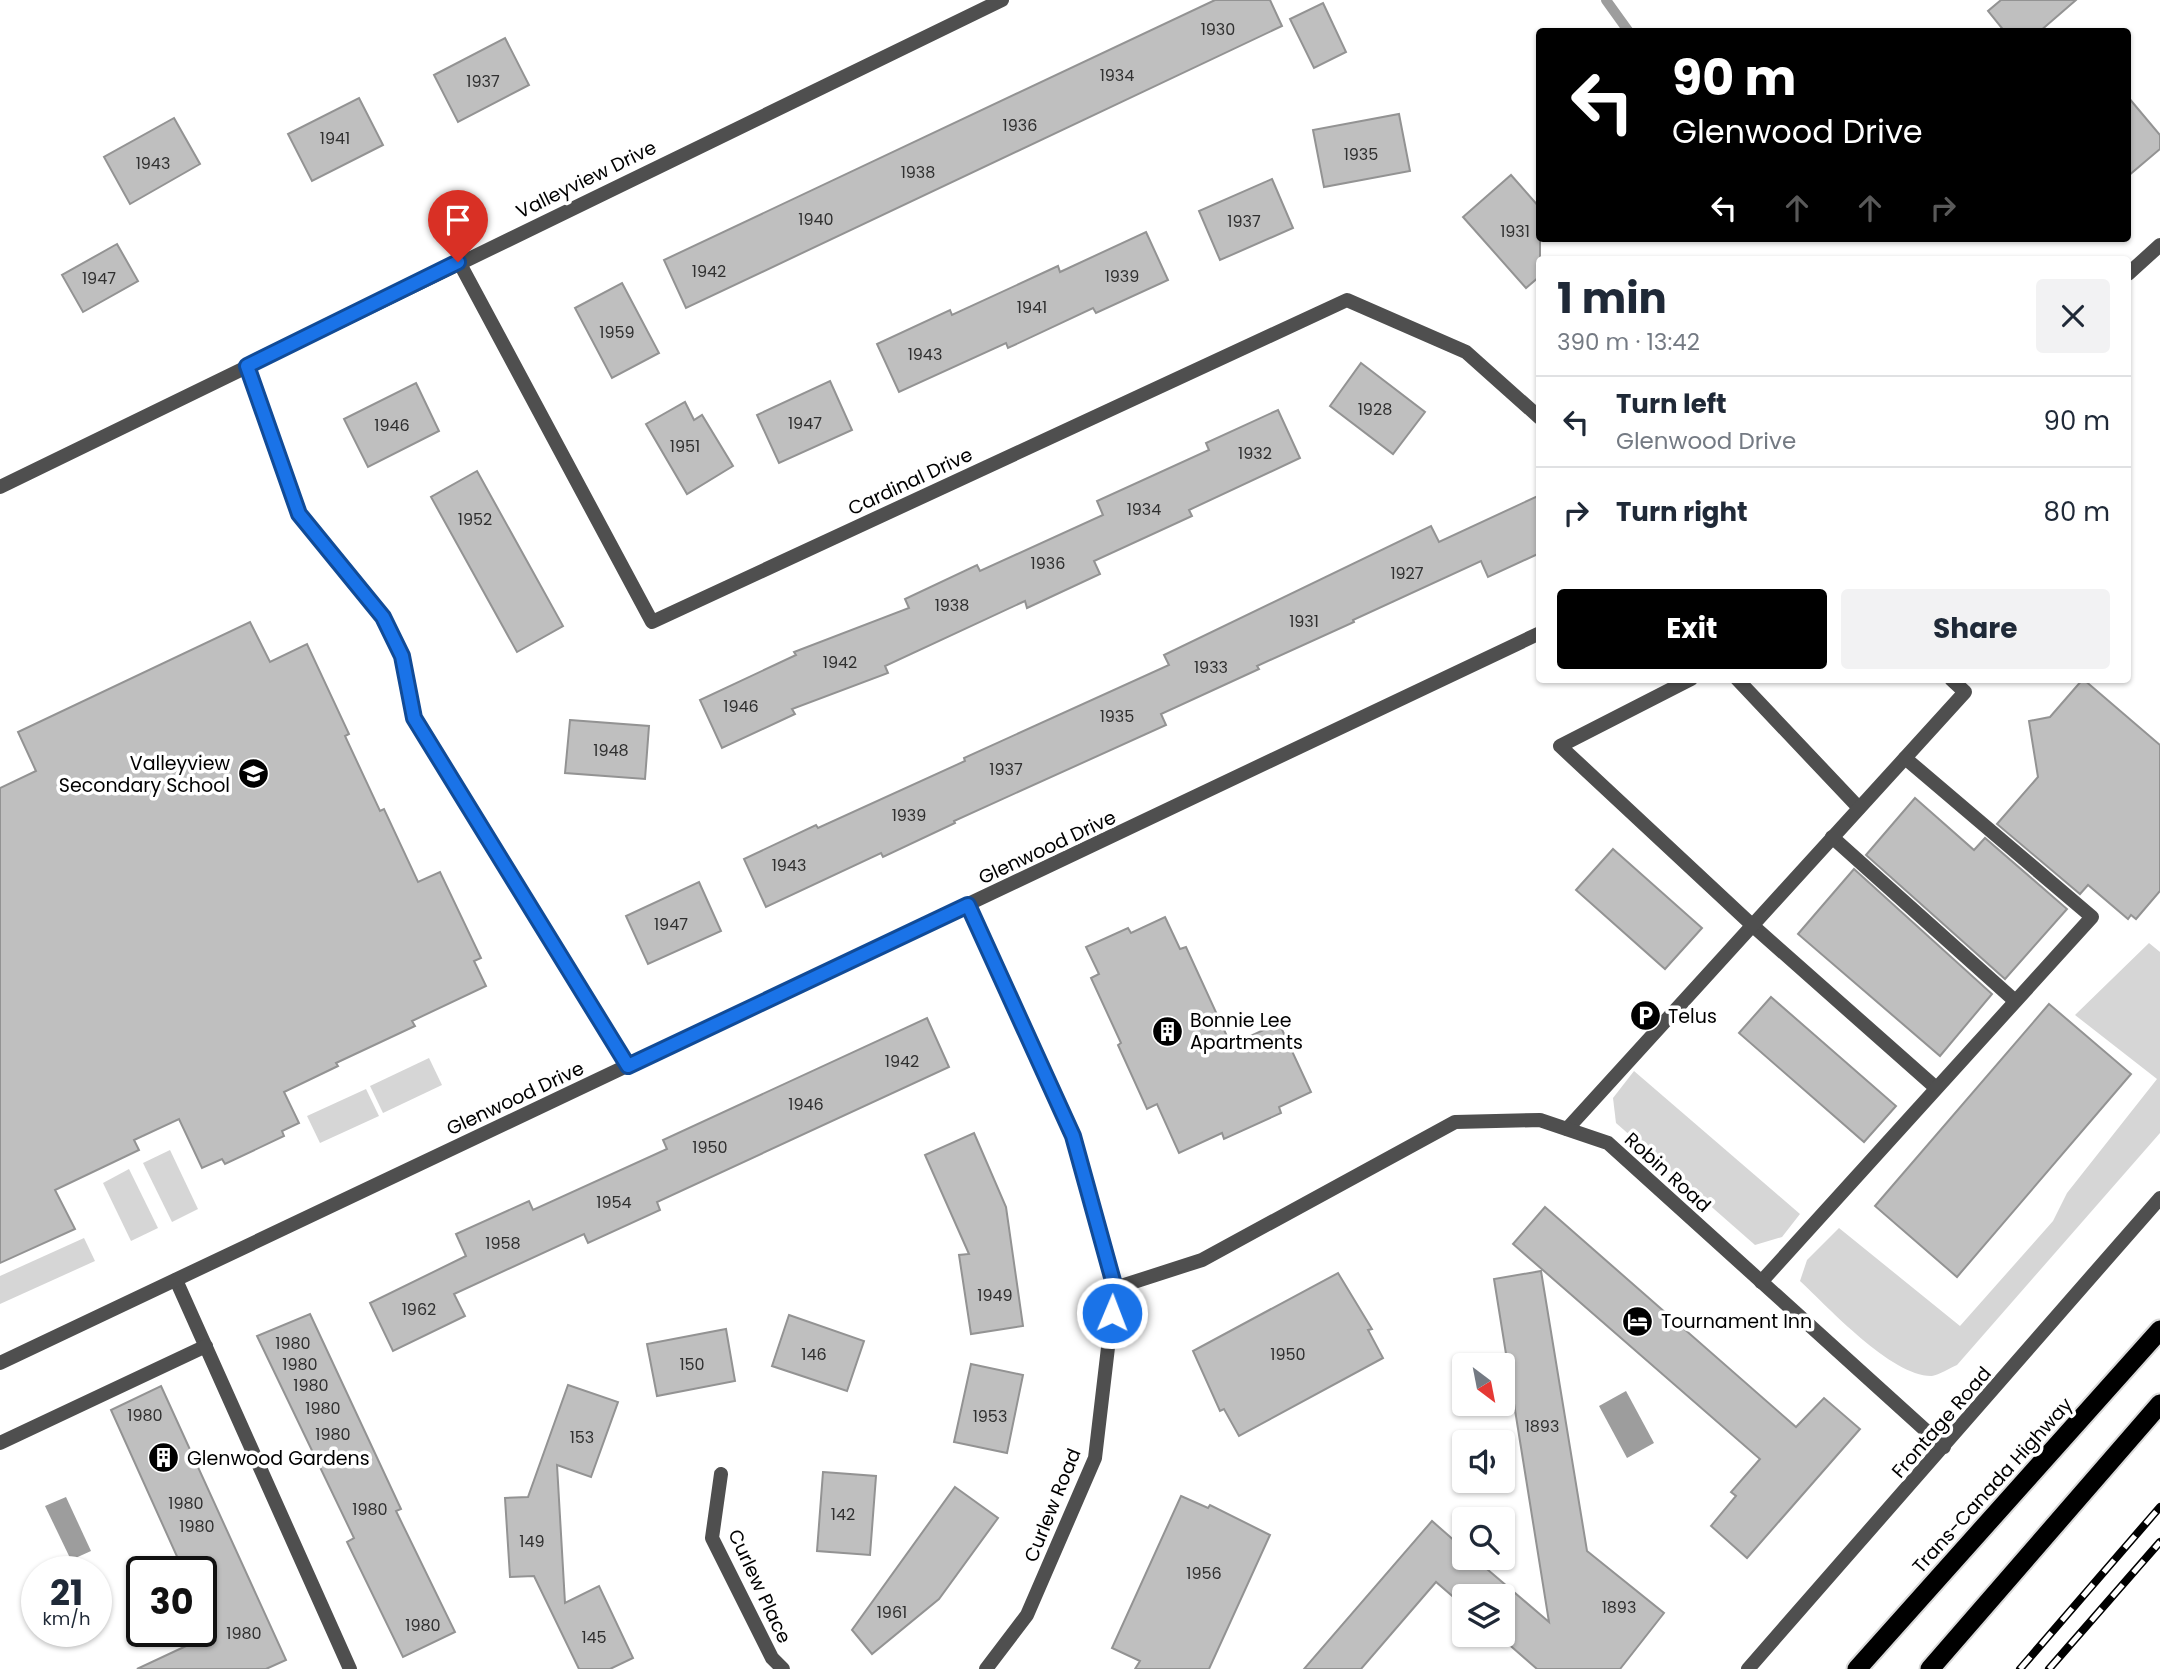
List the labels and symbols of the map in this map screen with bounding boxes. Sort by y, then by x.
house number: 1930 [1201,18,1235,41]
house number: 1934 [1100,64,1134,87]
house number: 1937 [466,70,500,93]
house number: 1936 [1003,114,1037,137]
house number: 1941 [320,127,350,150]
street label: Valleyview Drive [512,134,661,225]
house number: 1935 [1344,143,1378,166]
house number: 1943 [136,152,170,175]
house number: 1938 [901,161,935,184]
pin [428,190,488,262]
house number: 1940 [798,208,834,231]
house number: 1937 [1227,210,1261,233]
house number: 1931 [1500,220,1530,243]
house number: 1942 [692,260,726,283]
house number: 1939 [1105,265,1139,288]
house number: 1947 [82,267,116,290]
house number: 1941 [1017,296,1047,319]
house number: 1959 [599,321,635,344]
house number: 1943 [908,343,942,366]
house number: 1928 [1358,398,1392,421]
house number: 1947 [788,412,822,435]
house number: 1946 [374,414,410,437]
house number: 1951 [670,435,700,458]
street label: Cardinal Drive [844,441,977,522]
house number: 1932 [1238,442,1272,465]
house number: 1934 [1127,498,1161,521]
house number: 1952 [458,508,492,531]
house number: 1936 [1031,552,1065,575]
house number: 1927 [1390,562,1424,585]
house number: 1938 [935,594,969,617]
house number: 1931 [1289,610,1319,633]
house number: 1942 [823,651,857,674]
house number: 1933 [1194,656,1228,679]
house number: 1946 [723,695,759,718]
house number: 1935 [1100,705,1134,728]
house number: 1948 [593,739,629,762]
place label: Valleyview Secondary School [59,750,230,799]
school or university icon: Valleyview Secondary School [236,757,270,791]
house number: 1937 [989,758,1023,781]
house number: 1939 [892,804,926,827]
street label: Glenwood Drive [974,804,1120,891]
house number: 1943 [772,854,806,877]
house number: 1947 [654,913,688,936]
parking icon: Telus [1628,999,1662,1033]
place label: Telus [1668,1003,1717,1030]
place label: Bonnie Lee Apartments [1190,1007,1303,1056]
building icon: Bonnie Lee Apartments [1150,1014,1184,1048]
house number: 1942 [885,1050,919,1073]
street label: Glenwood Drive [442,1055,588,1142]
house number: 1946 [788,1093,824,1116]
street label: Robin Road [1619,1126,1717,1218]
house number: 1950 [692,1136,728,1159]
house number: 1954 [596,1191,632,1214]
house number: 1958 [485,1232,521,1255]
position arrow [1075,1276,1149,1350]
house number: 1949 [977,1284,1013,1307]
house number: 1962 [402,1298,436,1321]
hotel icon: Tournament Inn [1621,1304,1655,1338]
place label: Tournament Inn [1661,1308,1812,1335]
house number: 1980 [275,1332,311,1355]
house number: 146 [801,1343,827,1366]
house number: 1950 [1270,1343,1306,1366]
house number: 1980 [282,1353,318,1376]
house number: 150 [679,1353,705,1376]
north arrow [1452,1353,1516,1416]
street label: Frontage Road [1885,1361,1997,1484]
house number: 1980 [293,1374,329,1397]
street label: Trans-Canada Highway [1906,1391,2079,1579]
house number: 1980 [305,1397,341,1420]
house number: 1980 [127,1404,163,1427]
house number: 1953 [973,1405,1007,1428]
house number: 1893 [1525,1415,1559,1438]
house number: 1980 [315,1423,351,1446]
house number: 153 [570,1426,594,1449]
building icon: Glenwood Gardens [147,1441,181,1475]
street label: Curlew Road [1017,1444,1088,1566]
place label: Glenwood Gardens [187,1445,370,1472]
house number: 1980 [168,1492,204,1515]
house number: 1980 [352,1498,388,1521]
house number: 142 [831,1503,855,1526]
house number: 1980 [179,1515,215,1538]
street label: Curlew Place [721,1525,798,1648]
house number: 149 [519,1530,545,1553]
speed limit sign: 30 [126,1556,217,1647]
house number: 1956 [1186,1562,1222,1585]
house number: 1893 [1602,1596,1636,1619]
house number: 1961 [877,1601,907,1624]
house number: 1980 [405,1614,441,1637]
house number: 1980 [226,1622,262,1645]
house number: 145 [581,1626,607,1649]

